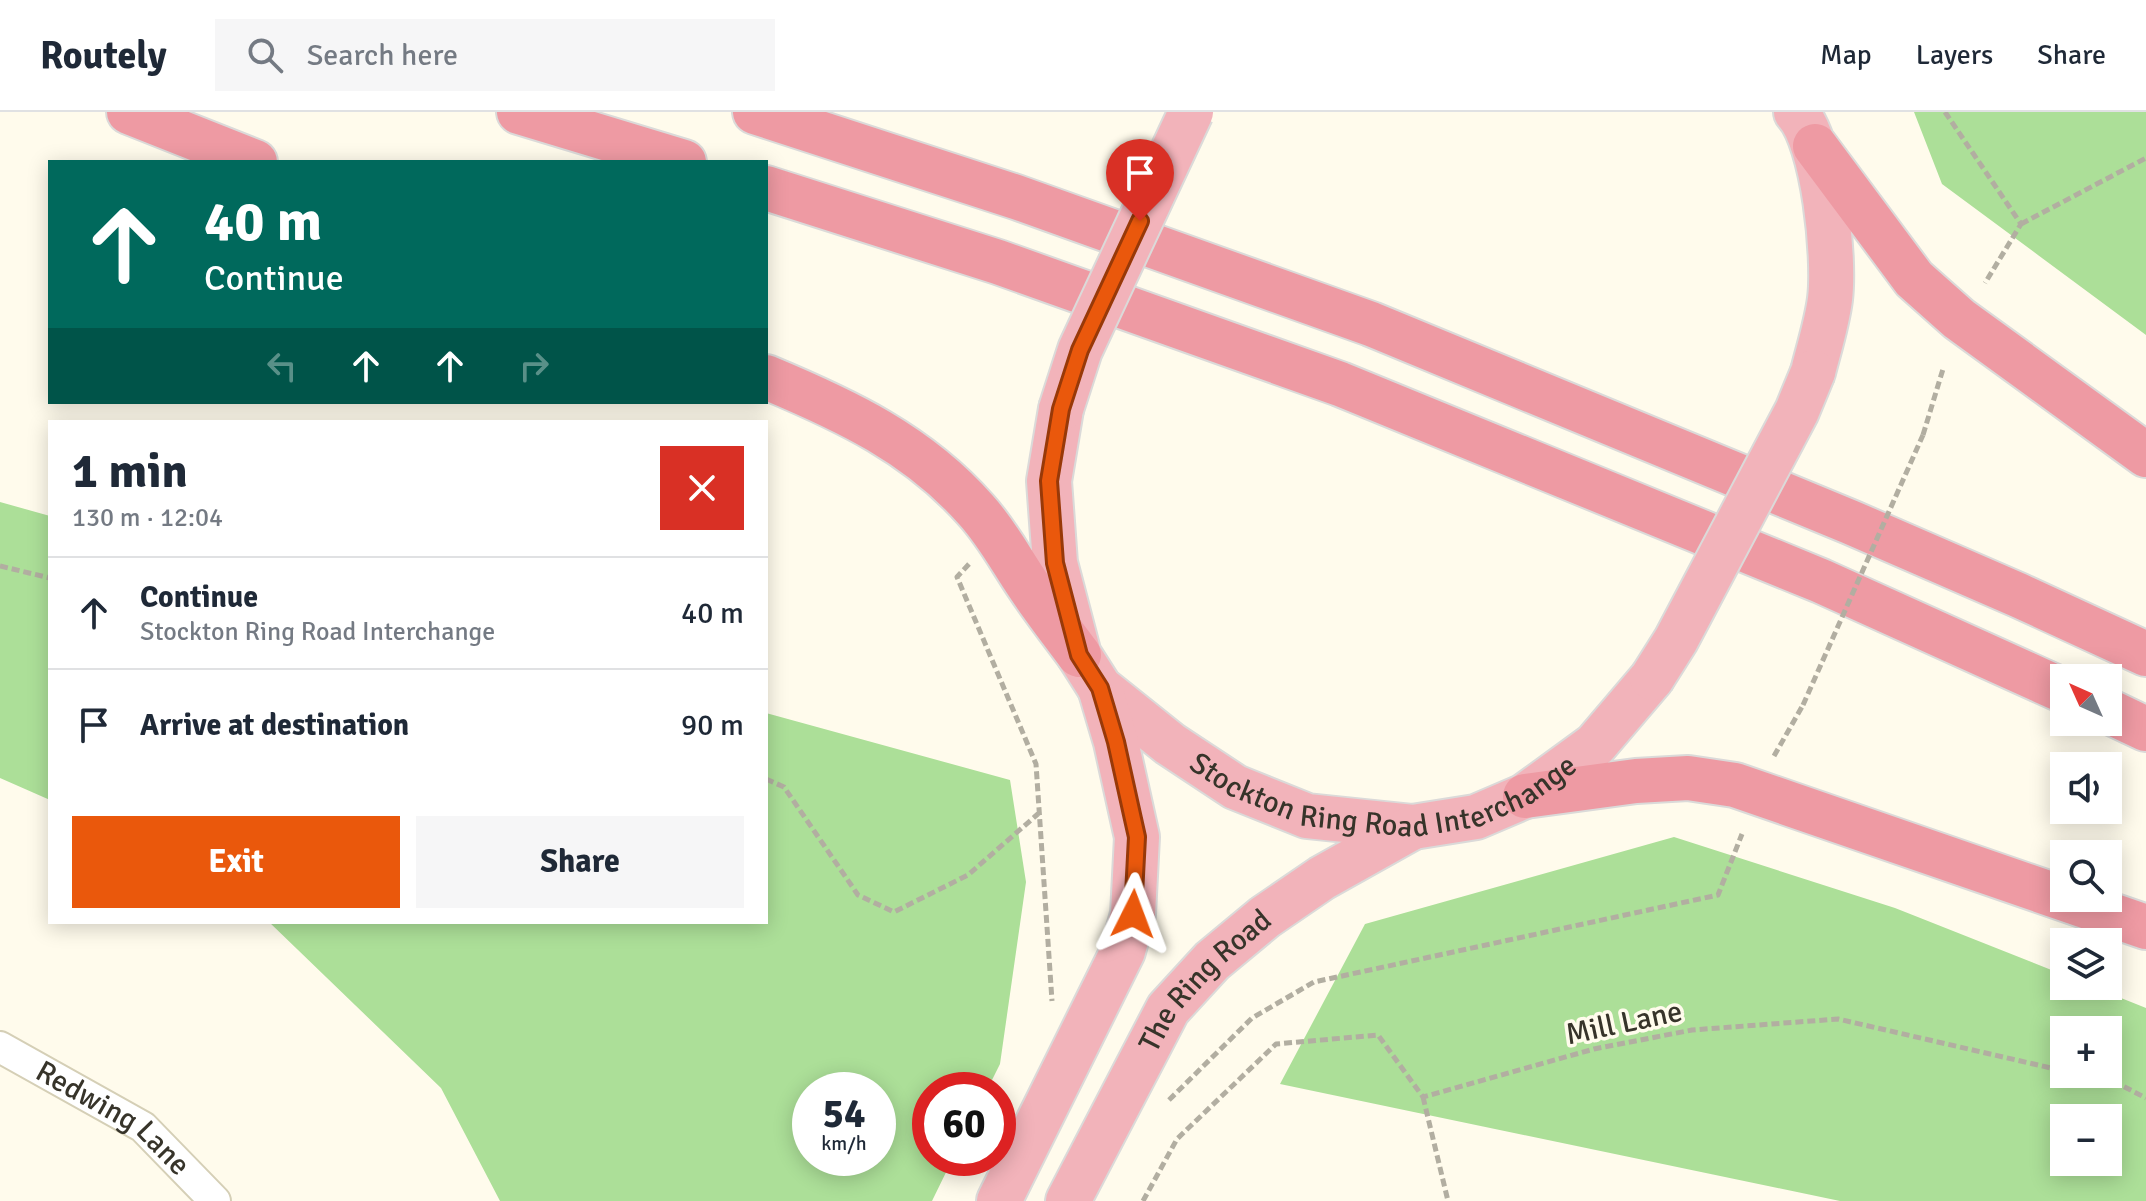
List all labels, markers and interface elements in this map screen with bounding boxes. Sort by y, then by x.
search box [215,19,775,91]
text: Routely [40,32,167,79]
icon: search [243,33,287,77]
text: Search here [307,37,458,74]
text: Map [1820,38,1872,72]
text: Layers [1916,38,1993,72]
text: Share [2037,38,2106,72]
pin [1106,139,1174,221]
icon: arrive [1118,151,1162,195]
text: 40 m [204,187,322,256]
icon: ahead [72,192,176,296]
text: Continue [204,256,344,301]
icon: left [260,344,304,388]
icon: ahead [344,344,388,388]
icon: ahead [428,344,472,388]
icon: right [512,344,556,388]
text: 1 min [72,442,188,501]
button: close [660,446,744,530]
text: 130 m · 12:04 [72,502,223,534]
text: Continue [140,579,258,616]
icon: ahead [72,591,116,635]
text: 40 m [681,595,744,632]
text: Stockton Ring Road Interchange [140,616,495,648]
north arrow [2050,664,2122,736]
map controls [2050,664,2122,1176]
icon: arrive [72,703,116,747]
text: Arrive at destination [140,707,409,744]
text: 90 m [681,707,744,744]
street label: Stockton Ring Road Interchange [1177,734,1587,770]
text: Stockton Ring Road Interchange [1183,744,1583,845]
button: sound [2050,752,2122,824]
button: Exit [72,816,400,908]
button: Share [416,816,744,908]
button: search [2050,840,2122,912]
position arrow [1091,872,1175,956]
street label: The Ring Road [1131,901,1279,1058]
button: layers [2050,928,2122,1000]
street label: Mill Lane [1562,993,1686,1053]
button: + [2050,1016,2122,1088]
street label: Redwing Lane [30,1052,198,1183]
speed limit sign: 60 [912,1072,1016,1176]
text: 54 [822,1089,866,1139]
button: − [2050,1104,2122,1176]
text: km/h [821,1131,867,1156]

